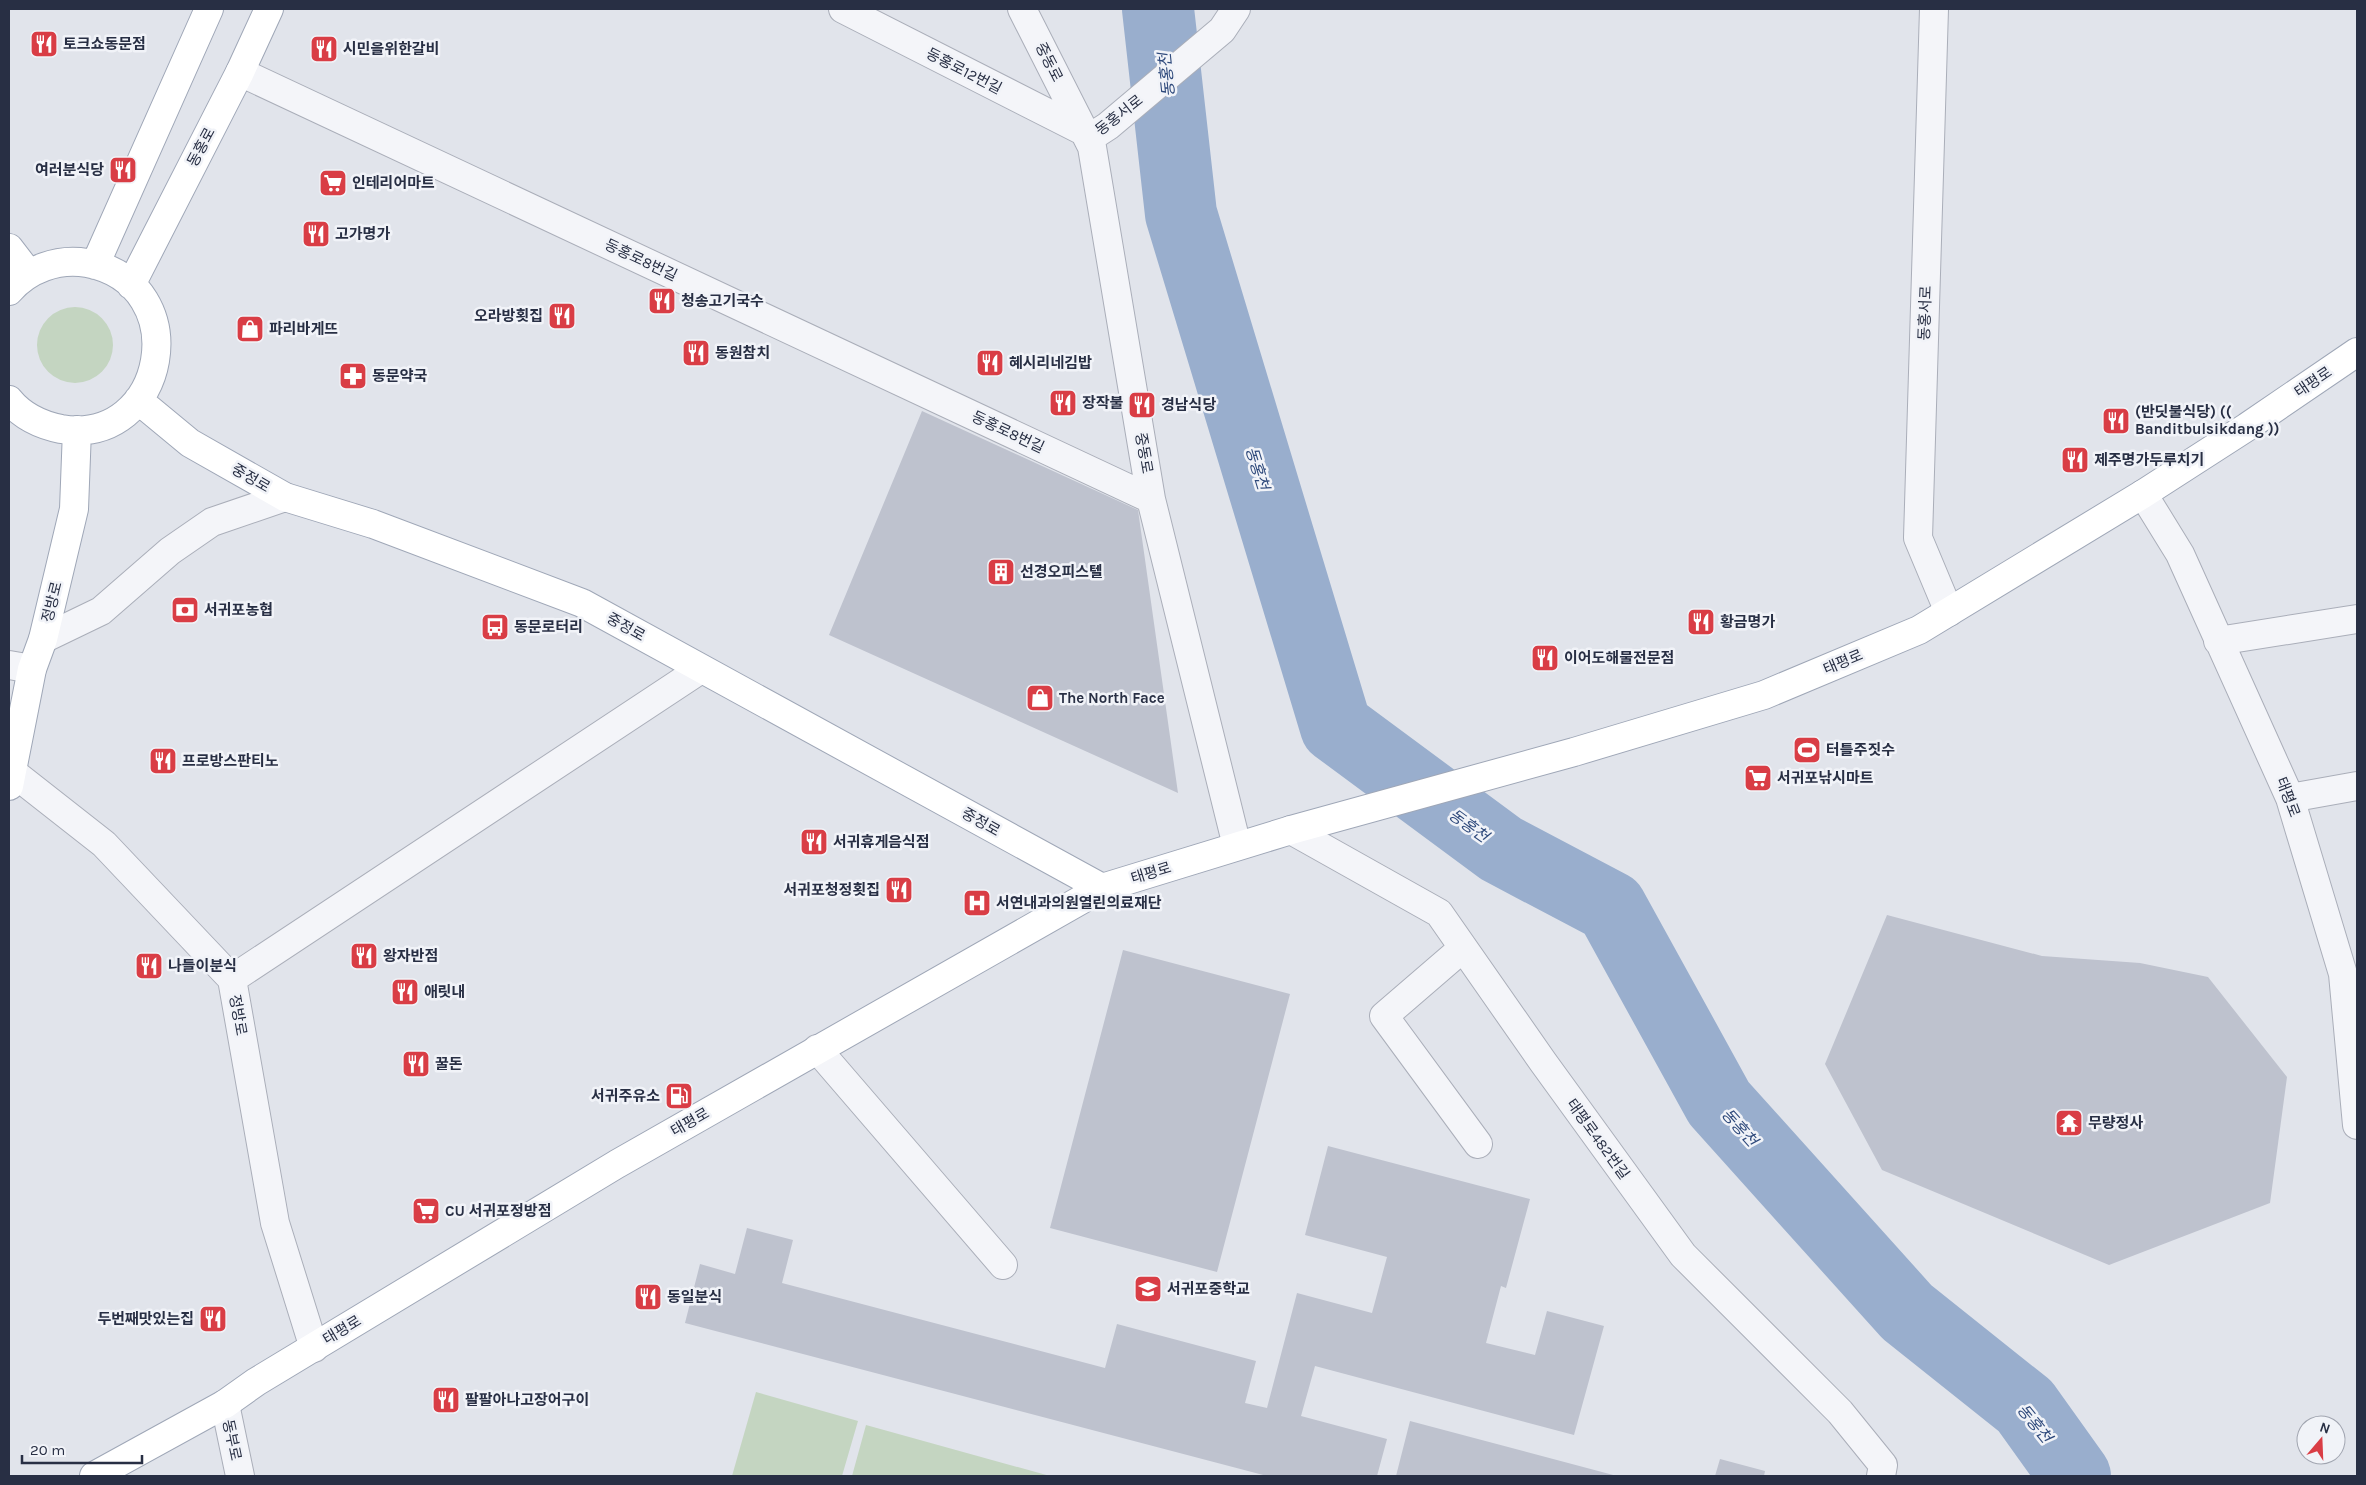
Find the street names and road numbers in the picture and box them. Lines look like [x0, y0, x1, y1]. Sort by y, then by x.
street label: 중동로 [1032, 39, 1066, 85]
street label: 동홍로12번길 [923, 44, 1005, 98]
street label: 동홍서로 [1092, 91, 1146, 139]
street label: 동홍로 [183, 124, 219, 170]
street label: 동홍로8번길 [602, 235, 680, 285]
street label: 동홍서로 [1915, 285, 1935, 341]
street label: 태평로 [2291, 363, 2335, 401]
street label: 동홍로8번길 [969, 407, 1047, 457]
street label: 중동로 [1132, 431, 1156, 475]
street label: 중정로 [229, 460, 273, 496]
street label: 정방로 [38, 580, 66, 624]
street label: 중정로 [604, 609, 648, 645]
street label: 태평로 [1820, 646, 1866, 678]
street label: 태평로 [2272, 774, 2304, 820]
street label: 중정로 [959, 804, 1003, 840]
street label: 태평로 [1129, 858, 1173, 888]
street label: 정방로 [226, 993, 250, 1037]
street label: 태평로482번길 [1563, 1095, 1633, 1183]
street label: 태평로 [668, 1104, 712, 1140]
street label: 태평로 [320, 1312, 364, 1348]
street label: 동부로 [219, 1418, 245, 1462]

